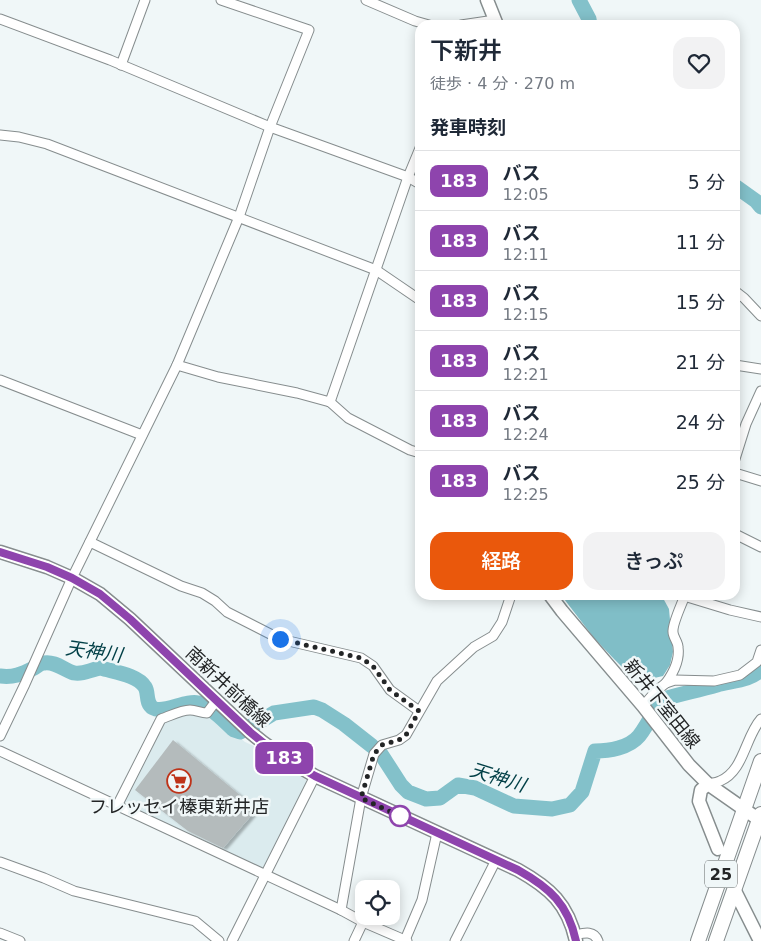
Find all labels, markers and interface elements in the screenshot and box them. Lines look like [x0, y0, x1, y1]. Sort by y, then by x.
text: 下新井 [430, 37, 502, 65]
button: heart [673, 37, 725, 89]
text: 徒歩 · 4 分 · 270 m [430, 74, 575, 93]
text: 発車時刻 [430, 116, 506, 138]
text: バス [503, 162, 541, 184]
text: 183 [440, 170, 478, 191]
text: 5 分 [688, 171, 725, 193]
text: 12:05 [503, 185, 549, 204]
text: バス [503, 222, 541, 244]
text: 183 [440, 230, 478, 251]
text: 11 分 [676, 231, 725, 253]
text: 12:11 [503, 245, 549, 264]
text: バス [503, 282, 541, 304]
text: 183 [440, 290, 478, 311]
text: 15 分 [676, 291, 725, 313]
text: 12:15 [503, 305, 549, 324]
text: バス [503, 342, 541, 364]
text: 183 [440, 350, 478, 371]
text: 21 分 [676, 351, 725, 373]
text: 12:21 [503, 365, 549, 384]
text: バス [503, 402, 541, 424]
text: 183 [440, 410, 478, 431]
text: 24 分 [676, 411, 725, 433]
text: 12:24 [503, 425, 549, 444]
text: バス [503, 462, 541, 484]
text: 183 [440, 470, 478, 491]
text: 25 分 [676, 471, 725, 493]
text: 12:25 [503, 485, 549, 504]
button: 経路 [430, 532, 573, 590]
button: きっぷ [583, 532, 725, 590]
your location [268, 627, 293, 652]
water label: 天神川 [64, 636, 126, 666]
street label: 南新井前橋線 [182, 642, 275, 731]
street label: 新井下室田線 [620, 655, 705, 752]
line badge: 183 [255, 742, 313, 774]
text: 183 [265, 747, 303, 768]
water label: 天神川 [468, 758, 530, 796]
supermarket icon: フレッセイ榛東新井店 [166, 768, 192, 794]
place label: フレッセイ榛東新井店 [89, 796, 269, 817]
unlabelled marker [389, 805, 411, 827]
road number: 25 [705, 861, 737, 888]
map controls [355, 880, 400, 925]
button: locate [355, 880, 400, 925]

